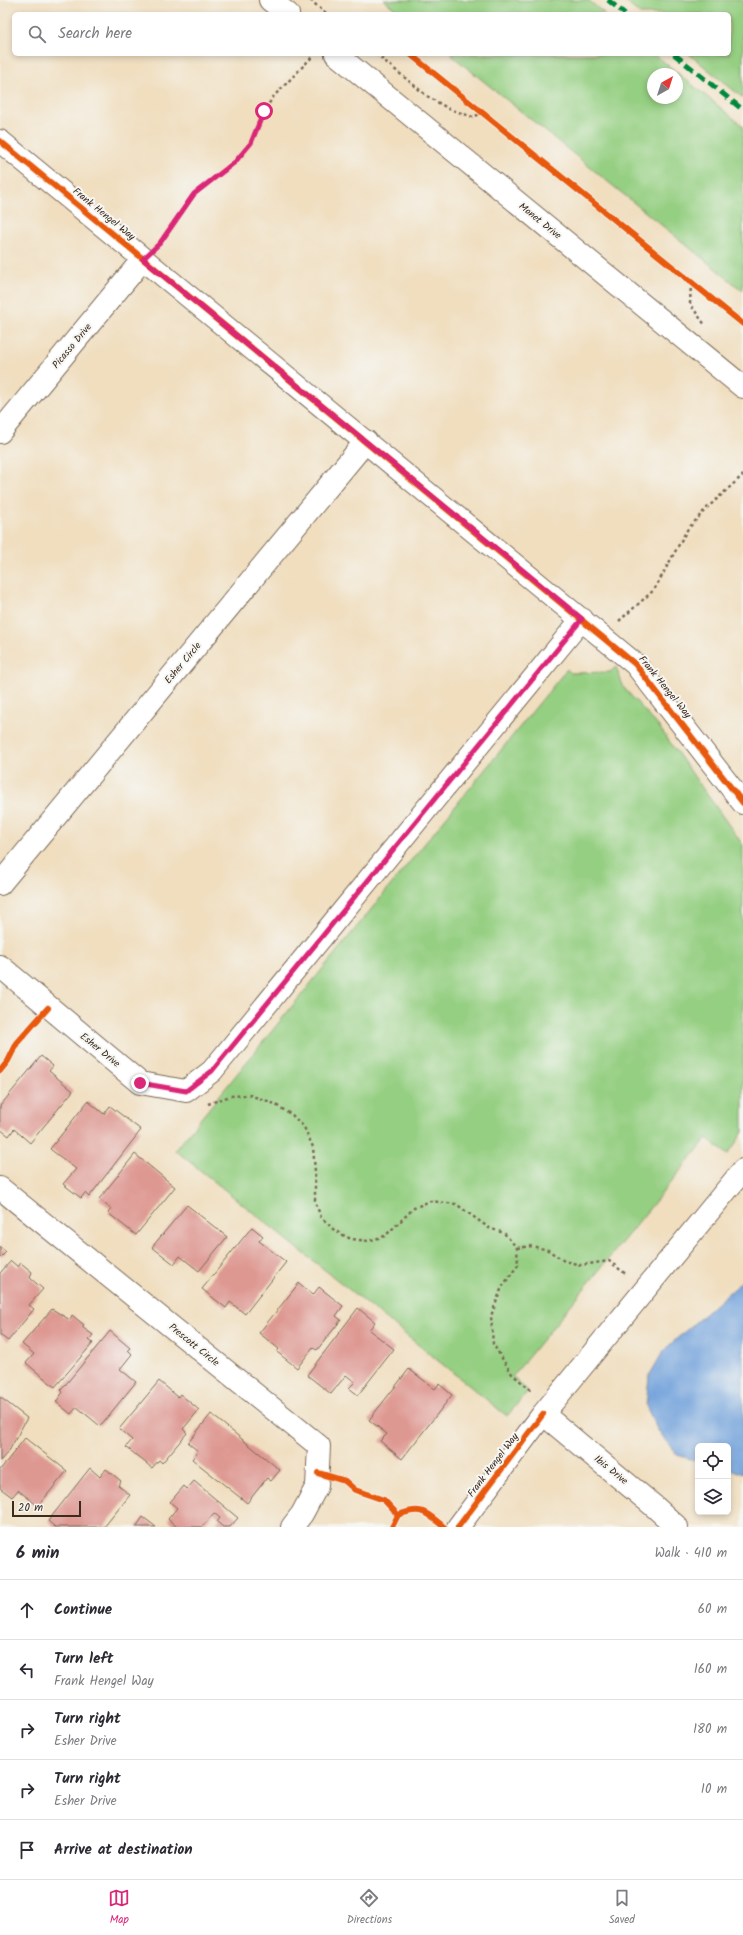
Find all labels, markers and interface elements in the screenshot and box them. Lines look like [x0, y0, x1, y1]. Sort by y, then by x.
search box [12, 12, 731, 56]
text: Search here [58, 22, 132, 46]
icon: search [26, 23, 48, 45]
north arrow [647, 68, 683, 104]
route start [255, 102, 273, 120]
street label: Frank Hengel Way [69, 184, 139, 245]
street label: Monet Drive [515, 199, 565, 244]
street label: Picasso Drive [48, 319, 96, 372]
street label: Esher Circle [161, 638, 206, 687]
street label: Frank Hengel Way [635, 652, 696, 722]
street label: Esher Drive [76, 1029, 124, 1072]
route end [131, 1074, 149, 1092]
street label: Prescott Circle [165, 1319, 223, 1371]
street label: Frank Hengel Way [464, 1429, 523, 1500]
map controls [695, 1443, 731, 1515]
button: locate [695, 1443, 731, 1479]
street label: Ibis Drive [590, 1451, 632, 1489]
button: layers [695, 1479, 731, 1515]
scale bar [12, 1499, 81, 1518]
text: 20 m [18, 1499, 43, 1517]
text: 6 min [16, 1540, 60, 1567]
text: Walk · 410 m [655, 1543, 727, 1564]
text: Continue [54, 1598, 112, 1622]
icon: ahead [16, 1599, 38, 1621]
text: 60 m [698, 1599, 727, 1620]
text: Turn left [54, 1647, 114, 1671]
icon: left [16, 1659, 38, 1681]
text: 160 m [694, 1659, 727, 1680]
text: Frank Hengel Way [54, 1671, 154, 1692]
text: Turn right [54, 1707, 121, 1731]
icon: right [16, 1719, 38, 1741]
text: 180 m [693, 1719, 727, 1740]
text: Esher Drive [54, 1731, 117, 1752]
text: Turn right [54, 1767, 121, 1791]
icon: right [16, 1779, 38, 1801]
text: 10 m [701, 1779, 727, 1800]
text: Esher Drive [54, 1791, 117, 1812]
text: Arrive at destination [54, 1838, 193, 1862]
icon: arrive [16, 1839, 38, 1861]
tab: Map [108, 1887, 130, 1929]
tab: Directions [347, 1887, 392, 1929]
tab: Saved [609, 1887, 635, 1929]

